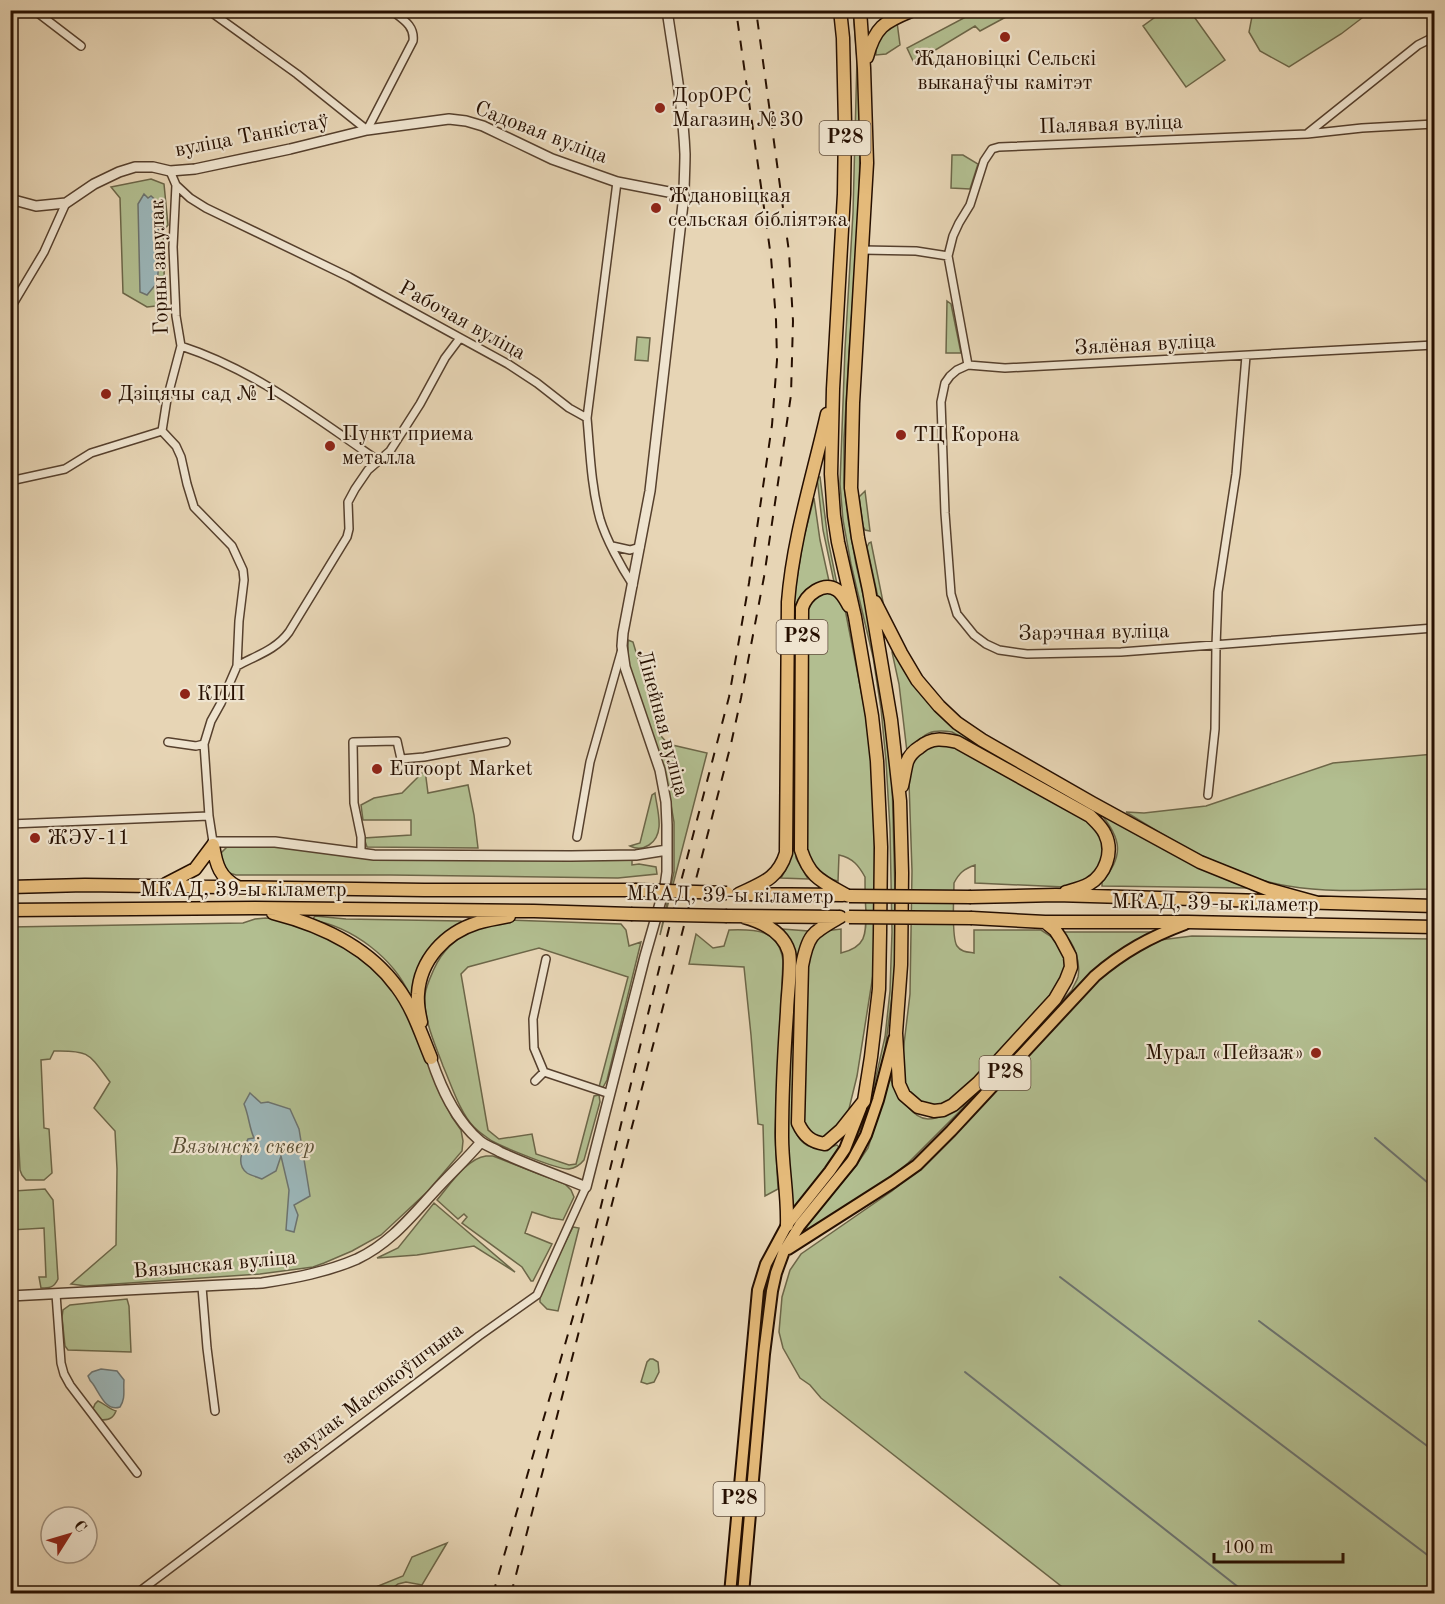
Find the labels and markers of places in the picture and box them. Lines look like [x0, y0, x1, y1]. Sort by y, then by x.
marker: Ждановіцкі Сельскі выканаўчы камітэт [998, 30, 1012, 44]
place label: Ждановіцкі Сельскі выканаўчы камітэт [914, 49, 1096, 94]
place label: ДорОРС Магазин №30 [672, 86, 803, 131]
marker: ДорОРС Магазин №30 [653, 101, 667, 115]
place label: Ждановіцкая сельская бібліятэка [668, 186, 848, 231]
marker: Ждановіцкая сельская бібліятэка [649, 201, 663, 215]
place label: Дзіцячы сад № 1 [118, 384, 277, 405]
marker: Дзіцячы сад № 1 [99, 387, 113, 401]
place label: Пункт приема металла [342, 424, 473, 469]
place label: ТЦ Корона [913, 425, 1020, 446]
marker: ТЦ Корона [894, 428, 908, 442]
marker: Пункт приема металла [323, 439, 337, 453]
place label: КПП [197, 684, 245, 705]
marker: КПП [178, 687, 192, 701]
place label: Euroopt Market [389, 759, 533, 780]
marker: Euroopt Market [370, 762, 384, 776]
place label: ЖЭУ-11 [47, 828, 130, 849]
marker: ЖЭУ-11 [28, 831, 42, 845]
place label: Мурал «Пейзаж» [1145, 1043, 1304, 1064]
marker: Мурал «Пейзаж» [1309, 1046, 1323, 1060]

